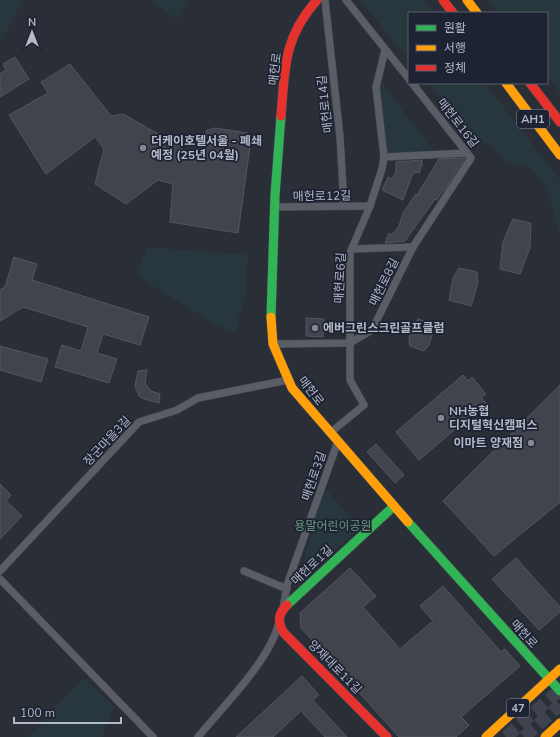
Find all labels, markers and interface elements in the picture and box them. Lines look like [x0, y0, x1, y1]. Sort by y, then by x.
north arrow [12, 12, 52, 52]
legend [408, 12, 548, 84]
text: N [28, 15, 36, 30]
text: 원활 [444, 20, 466, 36]
text: 서행 [444, 40, 466, 56]
street label: 매헌로 [265, 52, 285, 86]
text: 정체 [444, 60, 466, 76]
street label: 매헌로14길 [313, 74, 337, 134]
street label: 매헌로16길 [434, 95, 482, 151]
road number: AH1 [517, 110, 549, 128]
place label: 더케이호텔서울 - 폐쇄 예정 (25년 04월) [151, 133, 262, 163]
marker: 더케이호텔서울 - 폐쇄 예정 (25년 04월) [138, 143, 148, 153]
street label: 매헌로12길 [293, 187, 351, 205]
street label: 매헌로6길 [331, 252, 349, 304]
street label: 매헌로8길 [366, 255, 402, 309]
place label: 에버그린스크린골프클럼 [323, 320, 444, 336]
marker: 에버그린스크린골프클럼 [310, 323, 320, 333]
street label: 매헌로 [294, 373, 328, 409]
place label: NH농협 디지털혁신캠퍼스 [449, 403, 537, 433]
street label: 장군마을3길 [80, 413, 134, 469]
marker: NH농협 디지털혁신캠퍼스 [436, 413, 446, 423]
place label: 이마트 양재점 [454, 435, 523, 451]
marker: 이마트 양재점 [526, 438, 536, 448]
street label: 매헌로3길 [298, 449, 330, 503]
park label: 용말어린이공원 [294, 518, 372, 534]
street label: 매헌로1길 [288, 542, 336, 588]
street label: 매헌로 [507, 616, 541, 652]
street label: 양재대로11길 [305, 637, 365, 697]
scale bar [14, 699, 121, 725]
road number: 47 [507, 699, 529, 717]
text: 100 m [20, 705, 55, 721]

